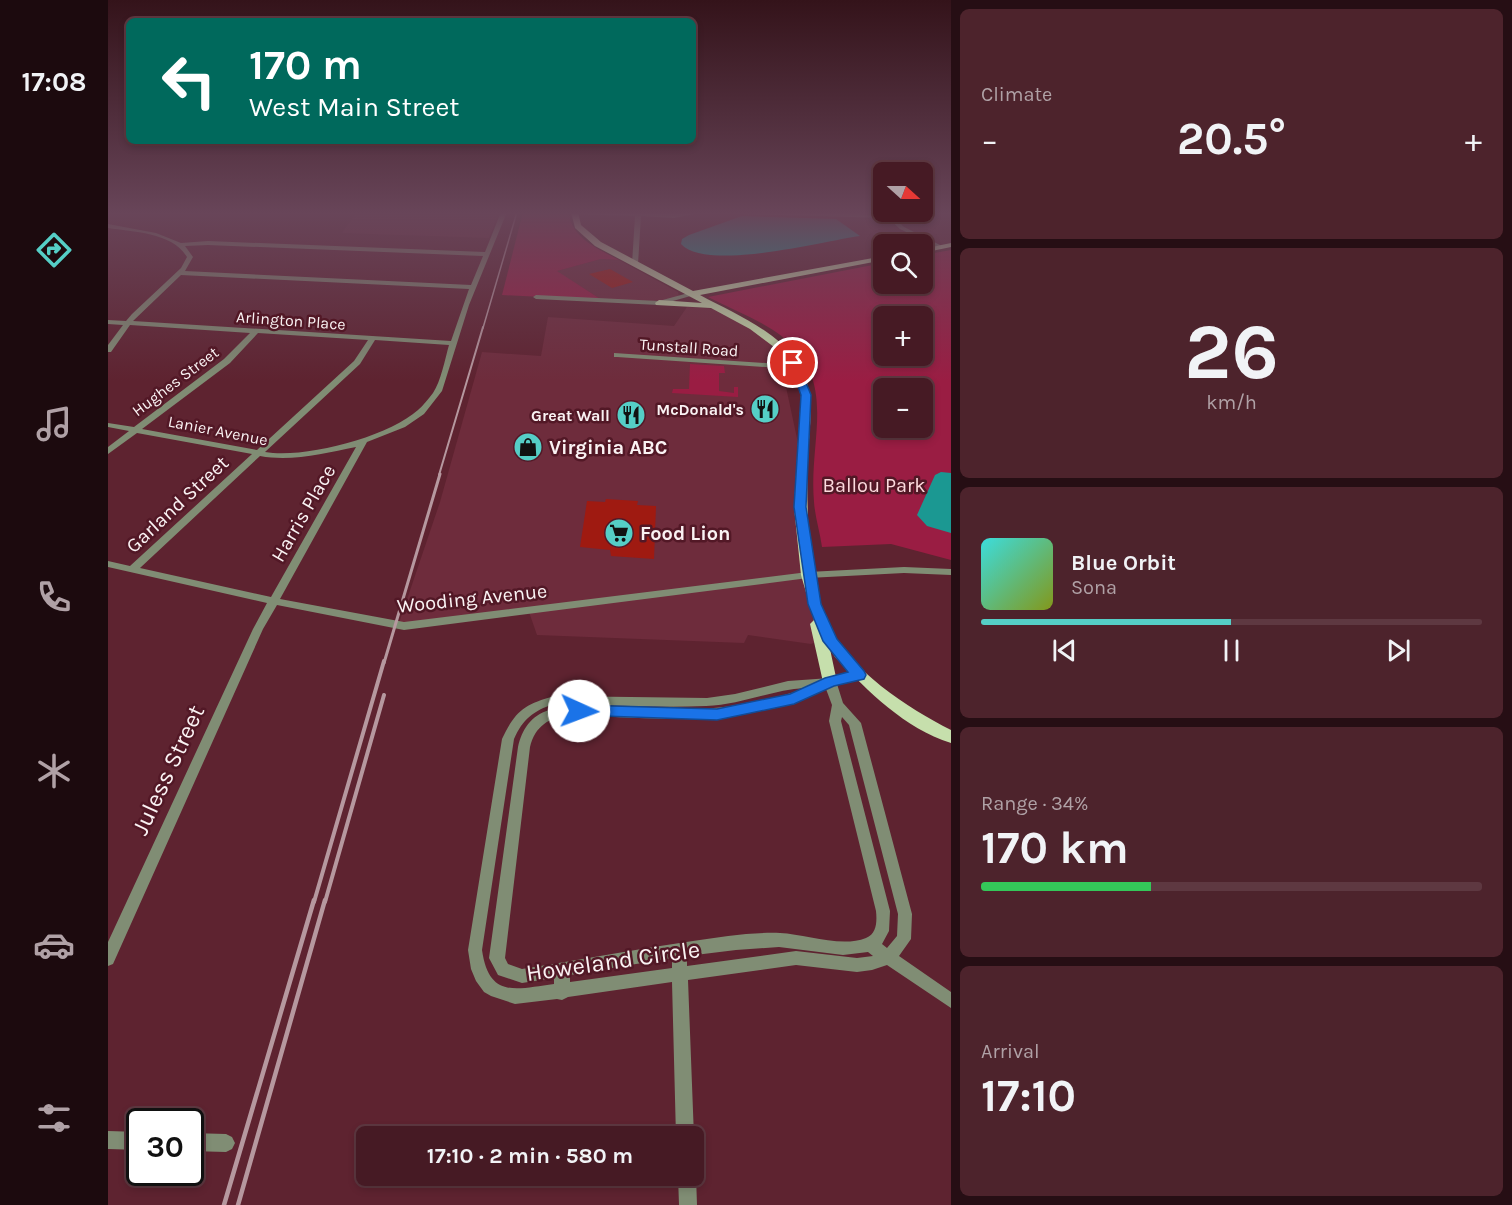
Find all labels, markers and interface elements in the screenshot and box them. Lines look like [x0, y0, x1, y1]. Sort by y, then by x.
text: 170 m [249, 40, 362, 90]
icon: left [150, 42, 228, 120]
text: 17:08 [22, 66, 86, 98]
text: Climate [981, 83, 1052, 106]
text: West Main Street [249, 91, 460, 123]
text: 20.5° [1177, 113, 1286, 165]
text: − [981, 121, 998, 159]
text: + [1465, 121, 1482, 159]
north arrow [873, 162, 933, 222]
map controls [873, 162, 933, 438]
icon: directions [33, 229, 75, 271]
button: search [873, 234, 933, 294]
button: + [873, 306, 933, 366]
text: 26 [1184, 306, 1279, 398]
street label: Arlington Place [236, 307, 346, 334]
street label: Tunstall Road [639, 335, 739, 360]
pin [767, 337, 818, 388]
street label: Hughes Street [128, 343, 222, 420]
icon: arrive [776, 346, 809, 379]
button: − [873, 378, 933, 438]
text: km/h [1206, 391, 1257, 414]
restaurant icon: McDonald's [749, 393, 781, 425]
restaurant icon: Great Wall [615, 399, 647, 431]
place label: McDonald's [656, 400, 744, 419]
icon: music [33, 403, 75, 445]
place label: Great Wall [531, 406, 610, 425]
street label: Lanier Avenue [166, 412, 269, 449]
shop icon: Virginia ABC [512, 431, 544, 463]
place label: Virginia ABC [549, 436, 667, 459]
street label: Garland Street [121, 451, 234, 558]
street label: Harris Place [266, 461, 340, 566]
park label: Ballou Park [822, 474, 926, 497]
supermarket icon: Food Lion [603, 517, 635, 549]
place label: Food Lion [640, 522, 731, 545]
text: Blue Orbit [1071, 550, 1176, 576]
icon: phone [33, 576, 75, 618]
text: Sona [1071, 576, 1117, 599]
street label: Wooding Avenue [396, 579, 548, 618]
icon: previous [1048, 634, 1081, 667]
icon: pause [1215, 634, 1248, 667]
icon: next [1382, 634, 1415, 667]
position arrow [547, 679, 611, 743]
street label: Juless Street [126, 701, 210, 839]
icon: climate [33, 750, 75, 792]
text: Range · 34% [981, 792, 1088, 815]
text: 170 km [981, 822, 1129, 874]
icon: car [33, 924, 75, 966]
street label: Howeland Circle [524, 935, 702, 987]
text: Arrival [981, 1040, 1040, 1063]
text: 17:10 [981, 1070, 1076, 1122]
icon: filters [33, 1097, 75, 1139]
speed limit sign: 30 [126, 1108, 204, 1186]
text: 17:10 · 2 min · 580 m [427, 1143, 633, 1169]

